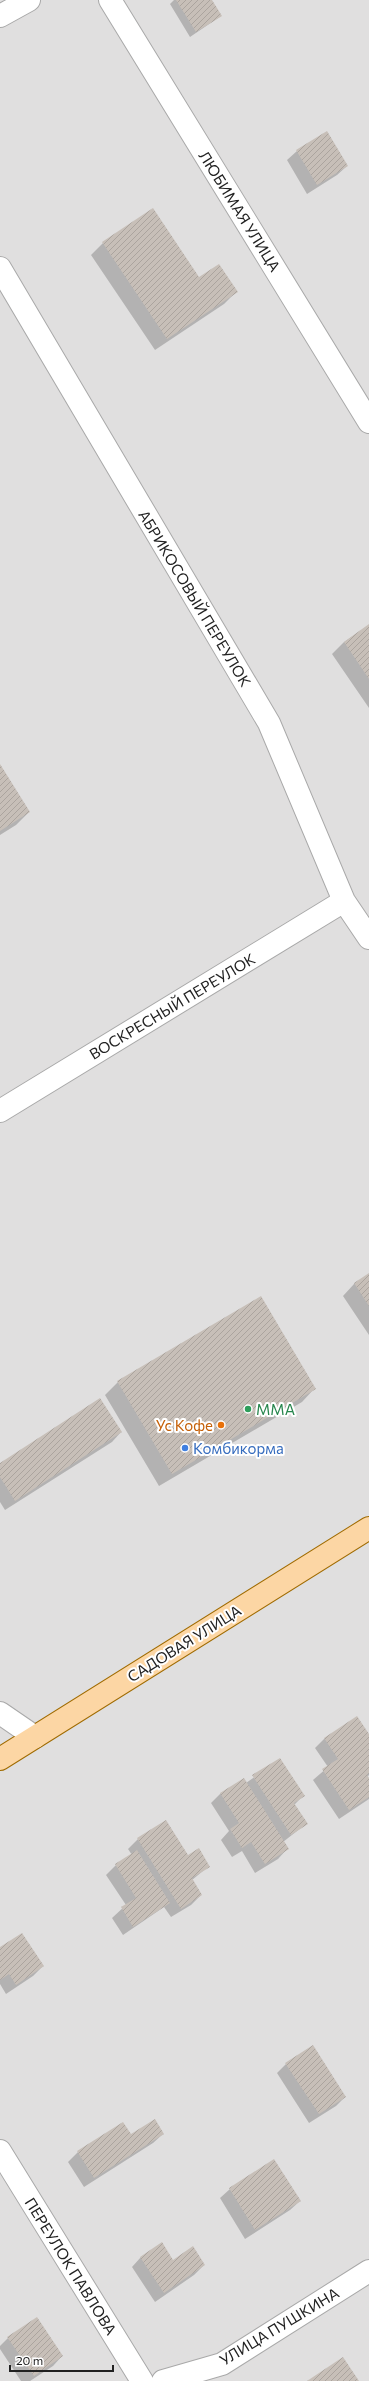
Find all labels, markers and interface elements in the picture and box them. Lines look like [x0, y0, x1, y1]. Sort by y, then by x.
street label: ЛЮБИМАЯ УЛИЦА [196, 147, 284, 275]
street label: АБРИКОСОВЫЙ ПЕРЕУЛОК [135, 506, 255, 690]
street label: ВОСКРЕСНЫЙ ПЕРЕУЛОК [86, 949, 258, 1063]
place label: ММА [256, 1400, 295, 1418]
marker: ММА [243, 1404, 253, 1414]
place label: Ус Кофе [156, 1416, 213, 1434]
marker: Ус Кофе [216, 1420, 226, 1430]
place label: Комбикорма [193, 1439, 284, 1457]
marker: Комбикорма [180, 1443, 190, 1453]
street label: САДОВАЯ УЛИЦА [124, 1601, 244, 1685]
street label: ПЕРЕУЛОК ПАВЛОВА [21, 2194, 121, 2338]
street label: УЛИЦА ПУШКИНА [216, 2283, 342, 2369]
scale bar [10, 2347, 113, 2373]
text: 20 m [16, 2353, 43, 2367]

